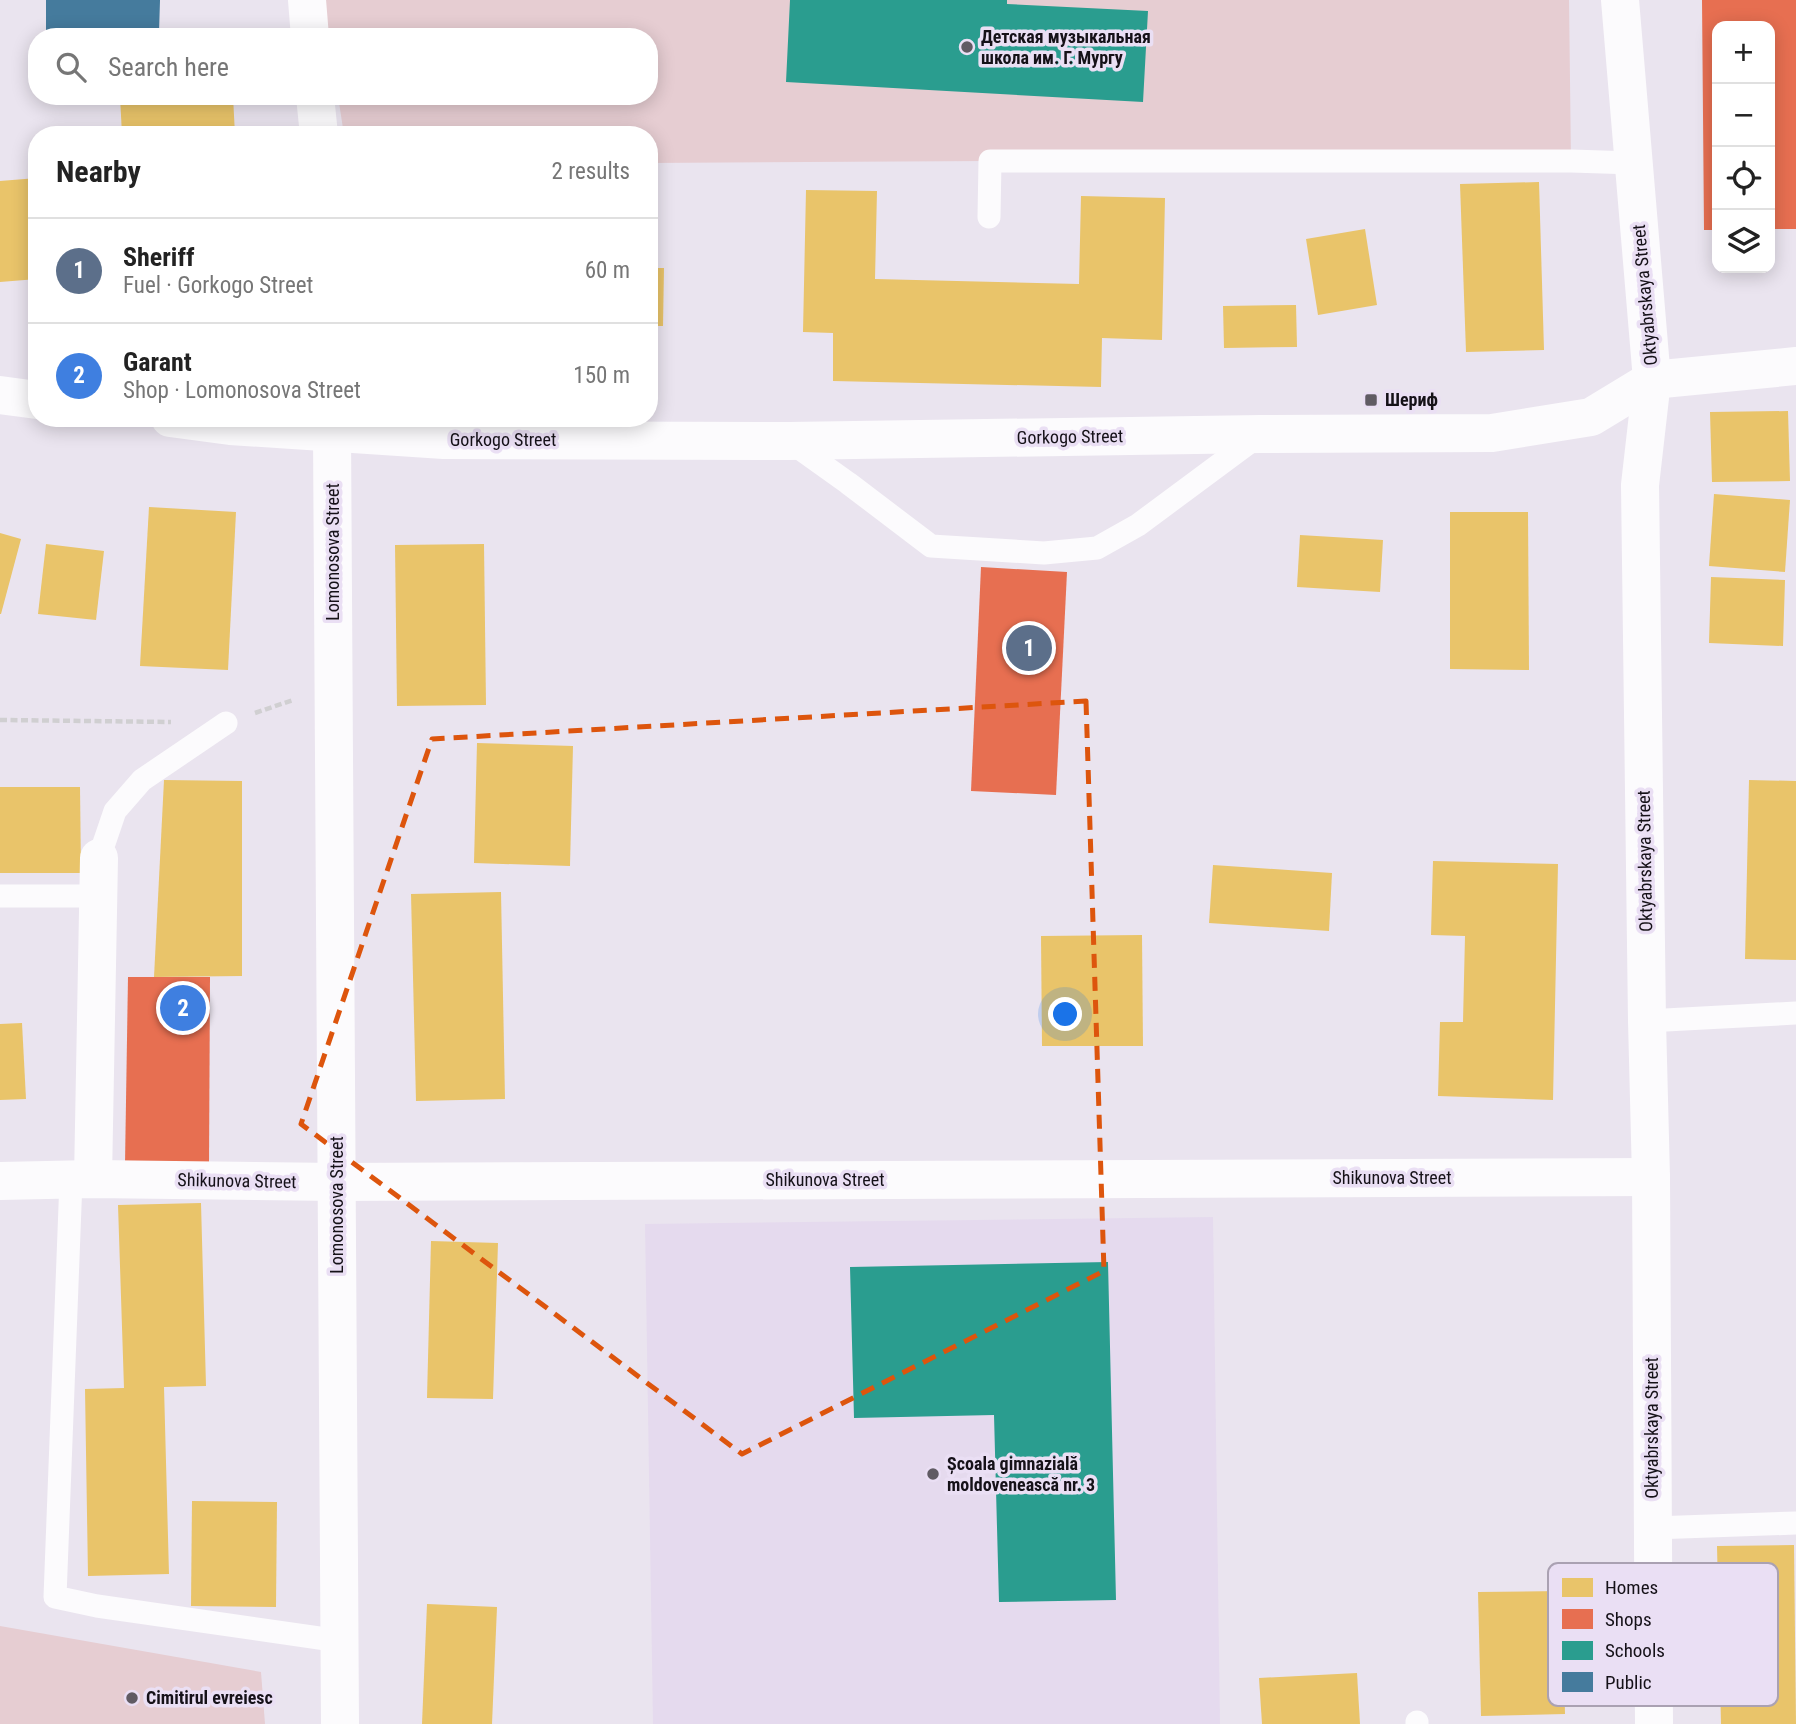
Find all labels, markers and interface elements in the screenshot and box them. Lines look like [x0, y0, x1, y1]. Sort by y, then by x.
map controls [1712, 21, 1775, 273]
button: + [1712, 21, 1775, 84]
place label: Детская музыкальная школа им. Г. Мургу [981, 26, 1151, 68]
search box [28, 28, 658, 105]
marker: Детская музыкальная школа им. Г. Мургу [959, 39, 975, 55]
icon: search [52, 48, 90, 86]
text: Search here [108, 52, 229, 82]
button: − [1712, 84, 1775, 147]
button: locate [1712, 147, 1775, 210]
text: Nearby [56, 154, 141, 189]
text: 2 results [552, 158, 630, 185]
button: layers [1712, 210, 1775, 273]
street label: Oktyabrskaya Street [1628, 224, 1661, 367]
text: Sheriff [123, 242, 194, 272]
text: 1 [73, 257, 85, 284]
text: 60 m [585, 257, 630, 284]
text: Fuel · Gorkogo Street [123, 272, 313, 299]
text: Garant [123, 347, 192, 377]
text: 2 [73, 362, 85, 389]
text: 150 m [573, 362, 630, 389]
text: Shop · Lomonosova Street [123, 377, 361, 404]
place label: Шериф [1385, 389, 1438, 410]
marker: Шериф [1363, 392, 1379, 408]
street label: Gorkogo Street [1017, 425, 1123, 448]
street label: Gorkogo Street [450, 429, 556, 450]
street label: Lomonosova Street [322, 483, 343, 621]
pin: 1 [1006, 622, 1052, 674]
street label: Oktyabrskaya Street [1633, 790, 1656, 932]
pin: 2 [160, 982, 206, 1034]
your location [1048, 997, 1082, 1031]
street label: Lomonosova Street [326, 1136, 347, 1274]
street label: Shikunova Street [1332, 1167, 1452, 1188]
street label: Shikunova Street [177, 1169, 297, 1192]
street label: Shikunova Street [765, 1169, 885, 1190]
street label: Oktyabrskaya Street [1641, 1357, 1662, 1499]
place label: Școala gimnazială moldovenească nr. 3 [947, 1453, 1095, 1495]
marker: Școala gimnazială moldovenească nr. 3 [925, 1466, 941, 1482]
legend [1548, 1563, 1778, 1706]
text: Homes [1605, 1576, 1658, 1599]
text: Shops [1605, 1608, 1652, 1631]
text: Schools [1605, 1639, 1665, 1662]
text: Public [1605, 1671, 1652, 1694]
place label: Cimitirul evreiesc [146, 1687, 273, 1708]
marker: Cimitirul evreiesc [124, 1690, 140, 1706]

